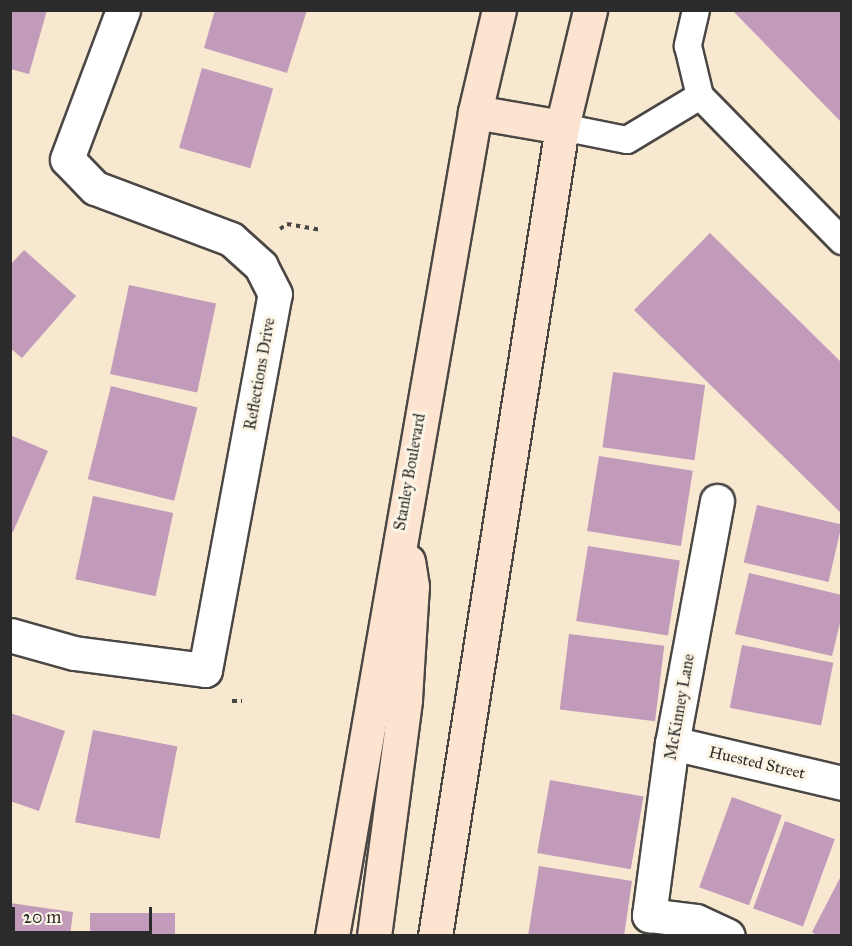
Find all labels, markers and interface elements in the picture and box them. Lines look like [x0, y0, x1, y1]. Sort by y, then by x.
street label: Reflections Drive [241, 316, 279, 432]
street label: Stanley Boulevard [390, 412, 430, 532]
street label: McKinney Lane [661, 652, 699, 762]
street label: Huested Street [707, 743, 807, 783]
scale bar [15, 895, 154, 933]
text: 20 m [23, 906, 61, 928]

